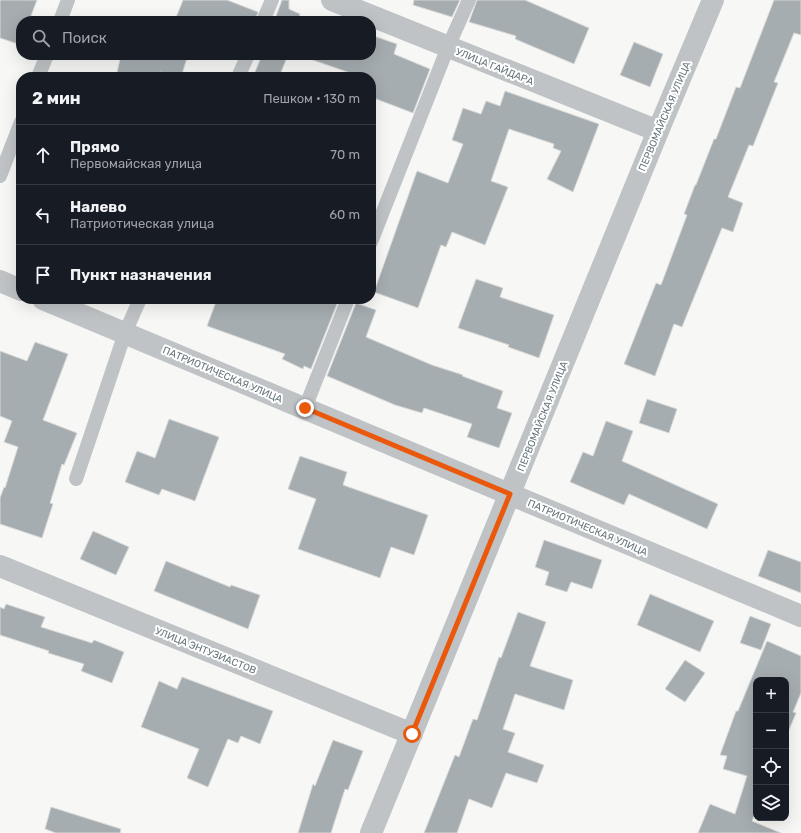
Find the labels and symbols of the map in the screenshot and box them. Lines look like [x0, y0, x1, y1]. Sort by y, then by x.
street label: УЛИЦА ГАЙДАРА [454, 46, 536, 88]
street label: ПЕРВОМАЙСКАЯ УЛИЦА [636, 59, 694, 173]
street label: ПАТРИОТИЧЕСКАЯ УЛИЦА [161, 344, 285, 406]
street label: ПЕРВОМАЙСКАЯ УЛИЦА [515, 359, 571, 473]
route end [296, 399, 314, 417]
street label: ПАТРИОТИЧЕСКАЯ УЛИЦА [526, 497, 650, 559]
street label: УЛИЦА ЭНТУЗИАСТОВ [153, 625, 258, 677]
route start [403, 725, 421, 743]

